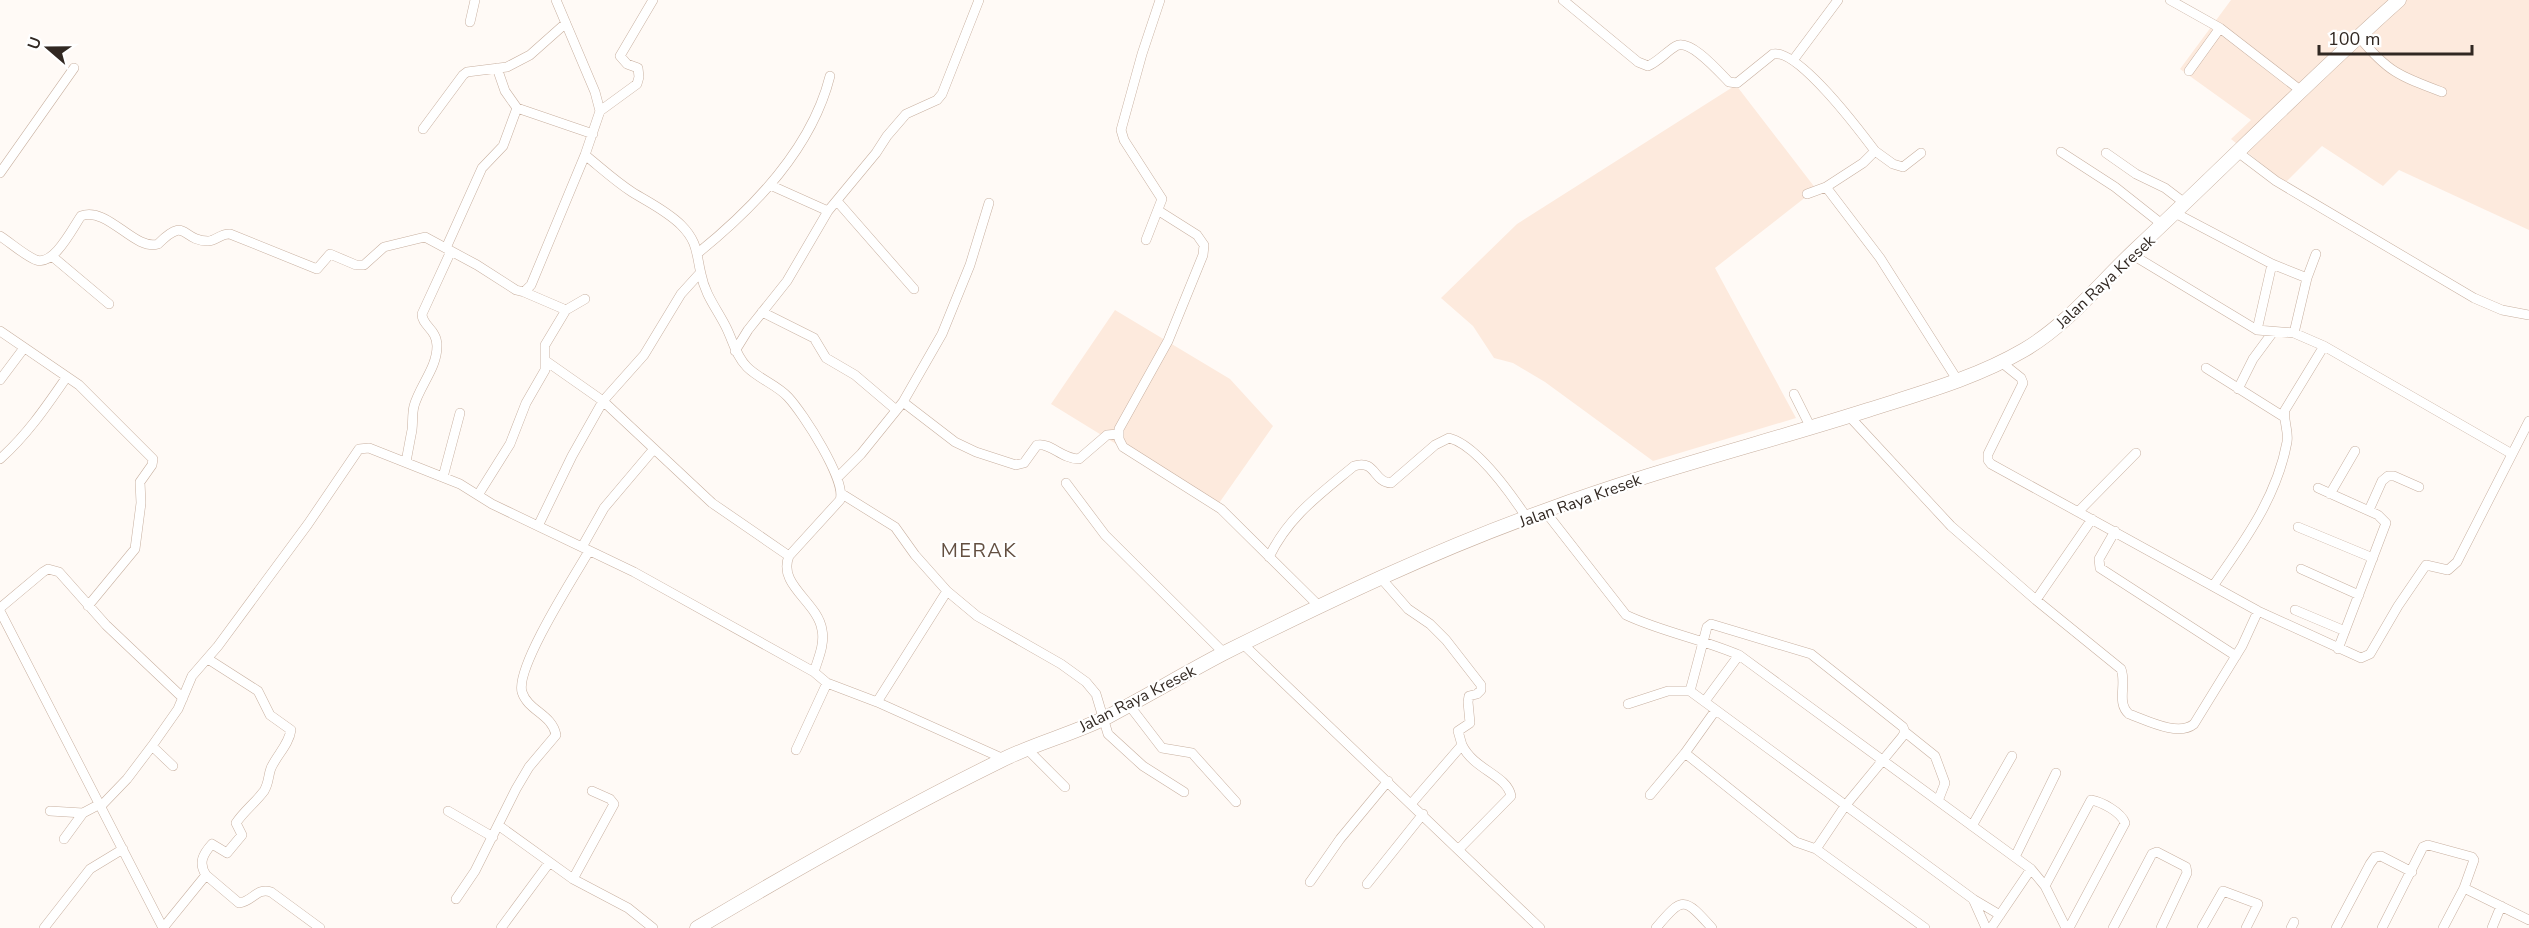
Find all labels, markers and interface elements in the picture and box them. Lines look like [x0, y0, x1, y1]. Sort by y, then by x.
north arrow [18, 18, 78, 78]
scale bar [2319, 18, 2472, 56]
text: 100 m [2328, 27, 2380, 51]
text: U [22, 34, 47, 53]
street label: Jalan Raya Kresek [2051, 229, 2161, 334]
street label: Jalan Raya Kresek [1515, 468, 1645, 534]
district label: MERAK [941, 537, 1017, 564]
street label: Jalan Raya Kresek [1074, 660, 1200, 738]

